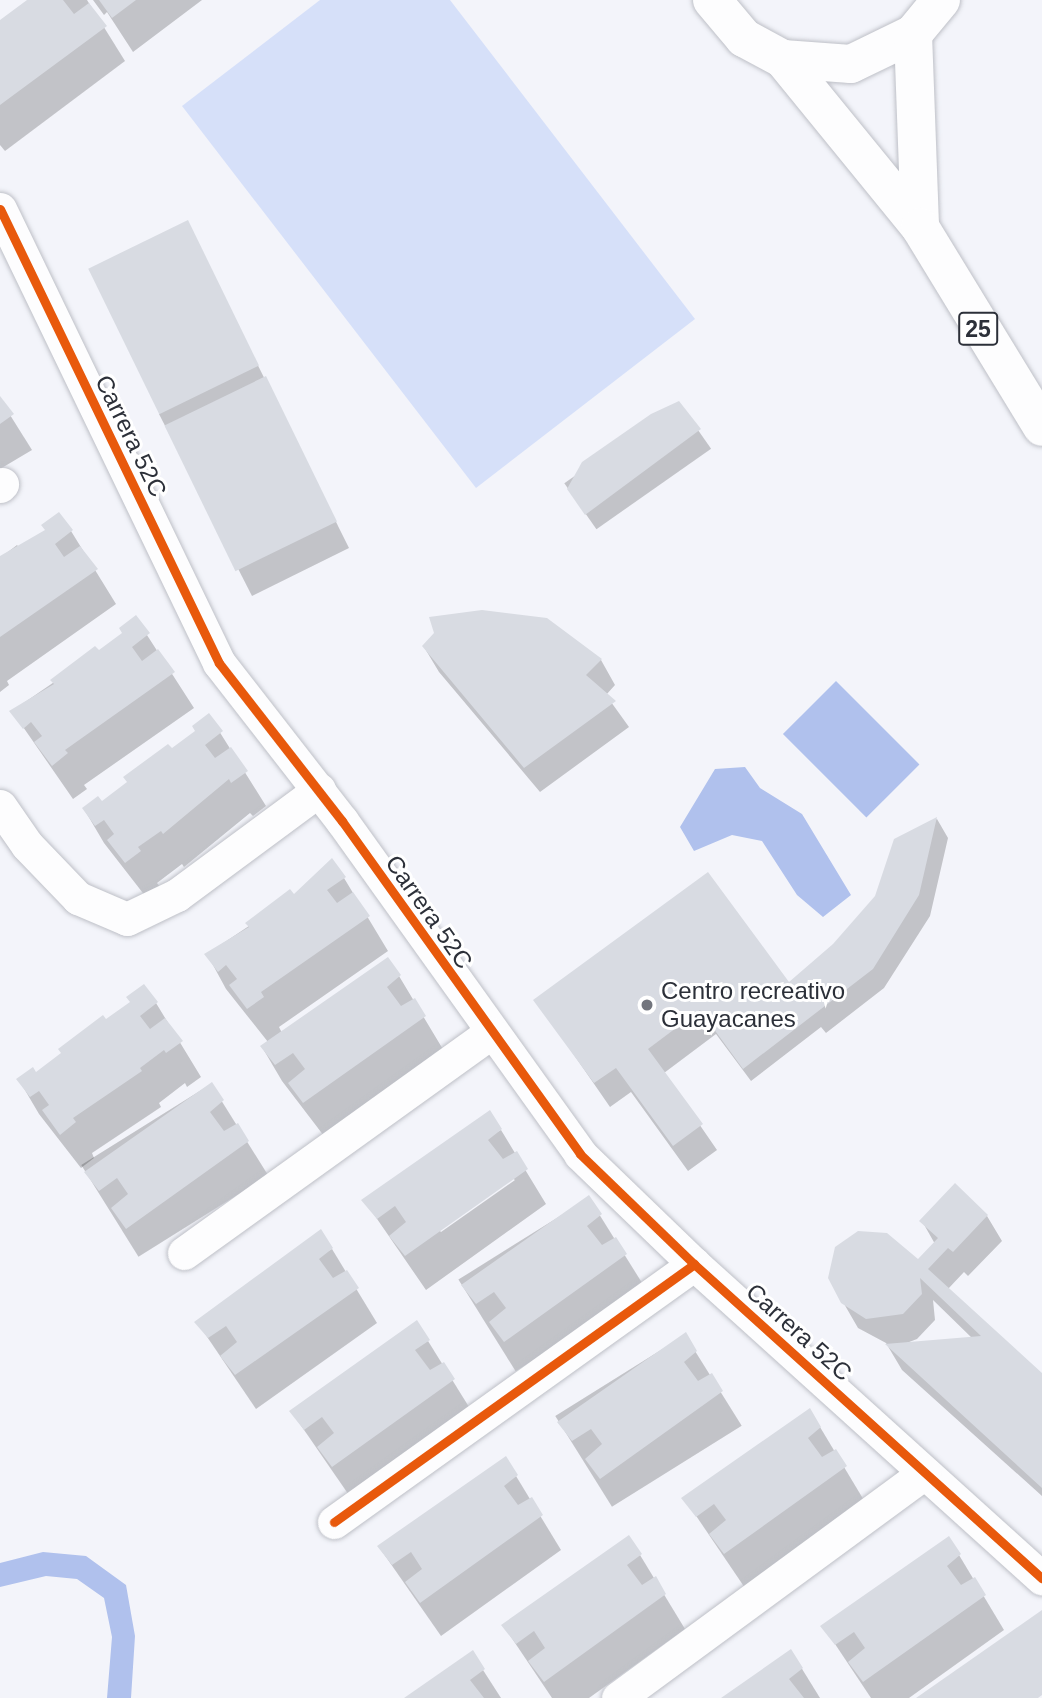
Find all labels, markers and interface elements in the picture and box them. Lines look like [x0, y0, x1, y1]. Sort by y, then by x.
road number: 25 [957, 310, 999, 348]
street label: Carrera 52C [89, 370, 173, 502]
street label: Carrera 52C [379, 850, 479, 974]
place label: Centro recreativo Guayacanes [661, 977, 845, 1033]
marker: Centro recreativo Guayacanes [639, 997, 655, 1013]
street label: Carrera 52C [740, 1277, 858, 1387]

